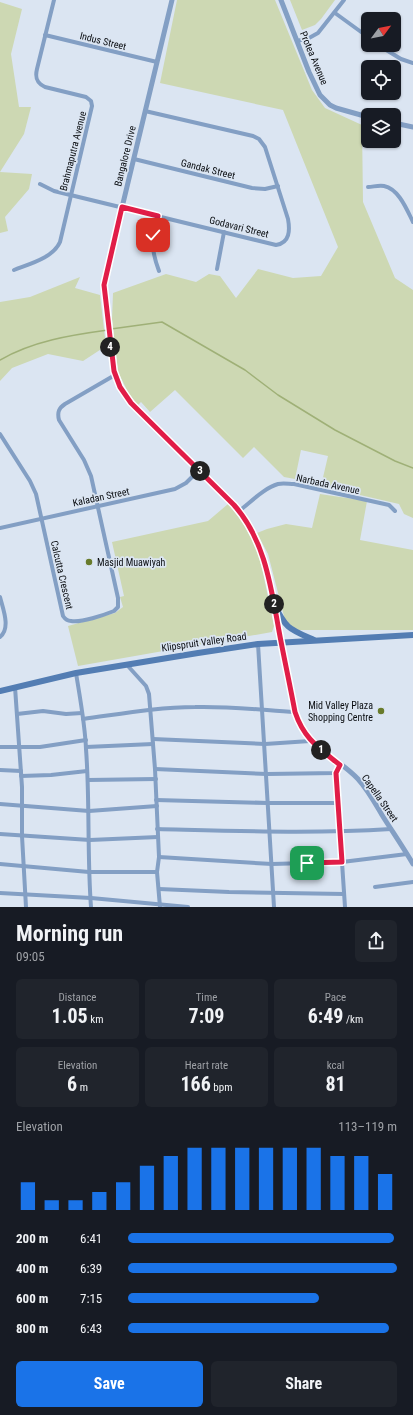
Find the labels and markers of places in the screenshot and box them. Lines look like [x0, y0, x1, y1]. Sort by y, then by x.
pin [136, 218, 170, 252]
pin: 4 [100, 337, 120, 357]
pin: 3 [190, 461, 210, 481]
marker: Masjid Muawiyah [84, 557, 94, 567]
place label: Masjid Muawiyah [97, 557, 166, 568]
pin: 2 [264, 594, 284, 614]
place label: Mid Valley Plaza Shopping Centre [308, 700, 373, 723]
marker: Mid Valley Plaza Shopping Centre [376, 706, 386, 716]
pin: 1 [311, 740, 331, 760]
pin [290, 846, 324, 880]

